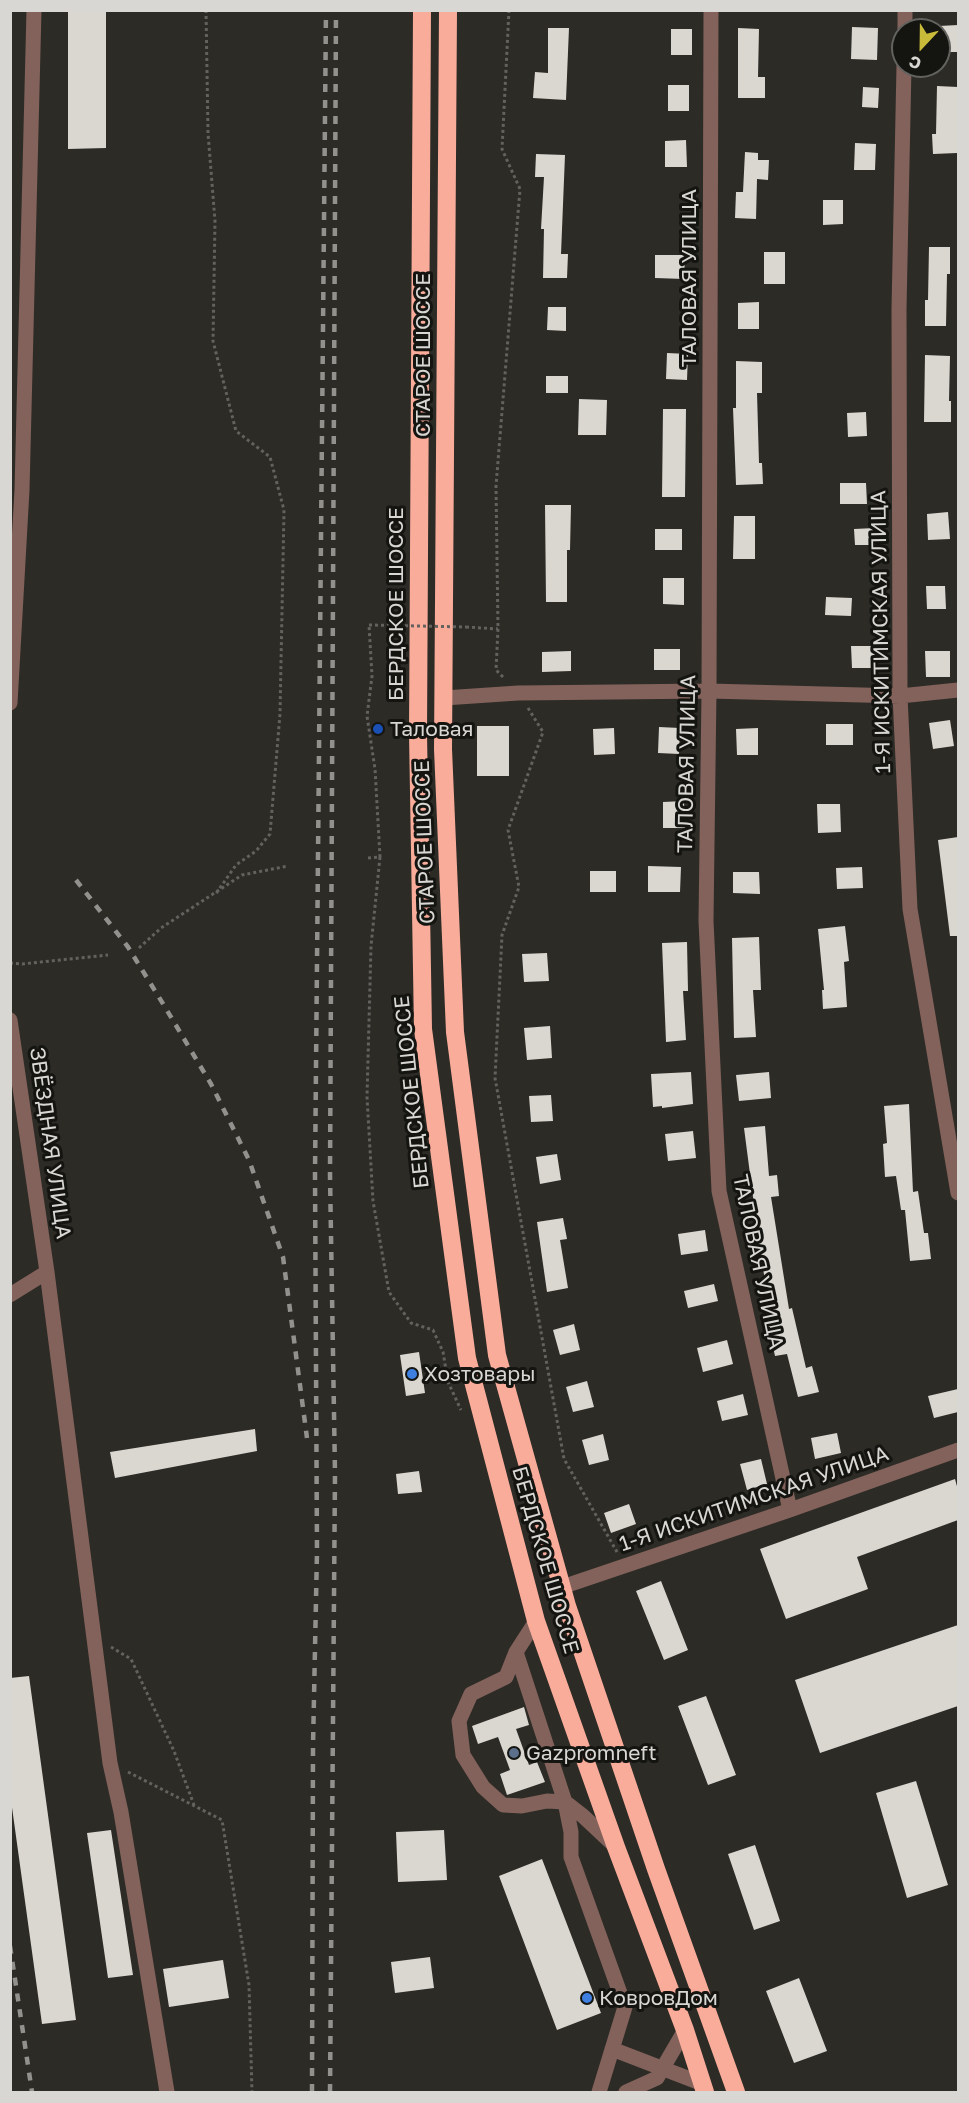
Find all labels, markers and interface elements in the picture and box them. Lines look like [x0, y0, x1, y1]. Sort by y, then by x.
north arrow [891, 18, 951, 78]
text: С [906, 51, 924, 74]
street label: ТАЛОВАЯ УЛИЦА [676, 189, 702, 367]
street label: СТАРОЕ ШОССЕ [410, 273, 436, 437]
street label: 1-Я ИСКИТИМСКАЯ УЛИЦА [866, 490, 896, 774]
street label: БЕРДСКОЕ ШОССЕ [383, 507, 409, 701]
street label: ТАЛОВАЯ УЛИЦА [673, 675, 701, 853]
place label: Таловая [390, 716, 474, 742]
marker: Таловая [371, 722, 385, 736]
street label: СТАРОЕ ШОССЕ [410, 760, 440, 924]
street label: БЕРДСКОЕ ШОССЕ [389, 994, 435, 1190]
street label: ЗВЁЗДНАЯ УЛИЦА [24, 1046, 76, 1240]
street label: ТАЛОВАЯ УЛИЦА [727, 1172, 789, 1352]
place label: Хозтовары [424, 1361, 536, 1387]
marker: Хозтовары [405, 1367, 419, 1381]
street label: 1-Я ИСКИТИМСКАЯ УЛИЦА [616, 1441, 892, 1557]
street label: БЕРДСКОЕ ШОССЕ [506, 1463, 584, 1657]
place label: Gazpromneft [526, 1740, 657, 1766]
marker: Gazpromneft [507, 1746, 521, 1760]
place label: КовровДом [599, 1985, 718, 2011]
marker: КовровДом [580, 1991, 594, 2005]

